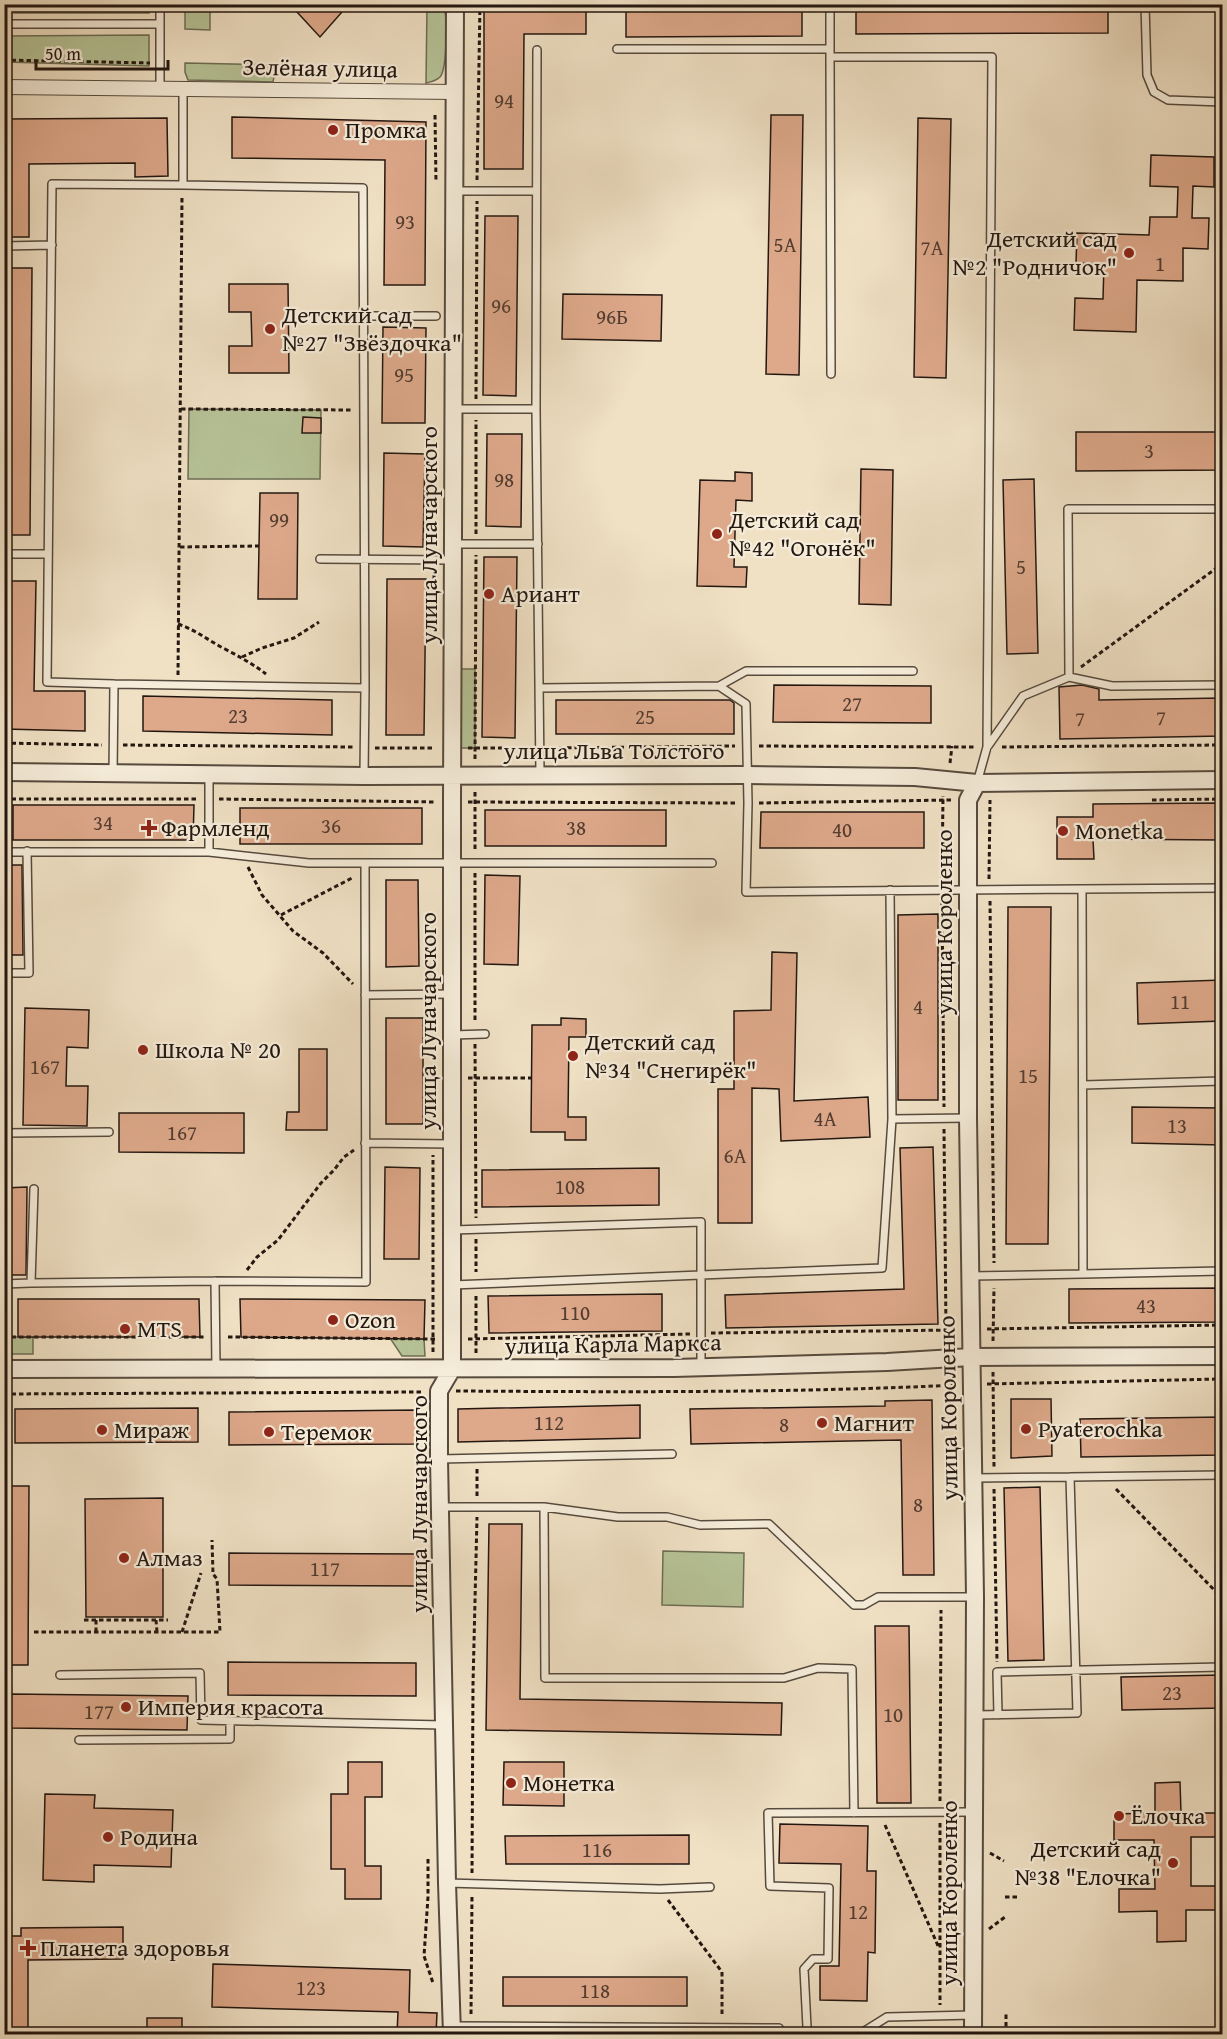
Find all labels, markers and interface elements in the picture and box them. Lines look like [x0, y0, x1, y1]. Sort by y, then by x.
scale bar [36, 33, 168, 71]
text: 50 m [45, 40, 81, 67]
street label: Зелёная улица [242, 49, 399, 86]
house number: 94 [494, 85, 514, 116]
place label: Промка [345, 112, 427, 147]
marker: Промка [326, 123, 340, 137]
house number: 93 [395, 206, 415, 237]
place label: Детский сад №2 "Родничок" [952, 221, 1117, 284]
house number: 5А [774, 229, 797, 260]
house number: 7А [921, 232, 944, 263]
marker: Детский сад №2 "Родничок" [1122, 246, 1136, 260]
house number: 1 [1155, 248, 1165, 279]
house number: 96 [491, 290, 511, 321]
place label: Детский сад №27 "Звёздочка" [281, 297, 462, 360]
house number: 96Б [596, 301, 628, 332]
marker: Детский сад №27 "Звёздочка" [263, 322, 277, 336]
house number: 95 [394, 359, 414, 390]
street label: улица Луначарского [411, 426, 446, 645]
house number: 3 [1144, 435, 1154, 466]
house number: 98 [494, 464, 514, 495]
place label: Детский сад №42 "Огонёк" [728, 502, 876, 565]
house number: 99 [269, 504, 289, 535]
marker: Детский сад №42 "Огонёк" [710, 527, 724, 541]
house number: 5 [1016, 551, 1026, 582]
place label: Ариант [501, 576, 580, 611]
marker: Ариант [482, 587, 496, 601]
house number: 27 [842, 688, 862, 719]
house number: 23 [228, 700, 248, 731]
house number: 25 [635, 701, 655, 732]
house number: 7 [1156, 702, 1166, 733]
house number: 7 [1075, 703, 1085, 734]
street label: улица Льва Толстого [503, 733, 724, 768]
house number: 34 [93, 807, 113, 838]
place label: Фармленд [161, 810, 270, 845]
house number: 36 [321, 810, 341, 841]
house number: 38 [566, 812, 586, 843]
place label: Monetka [1075, 813, 1164, 848]
house number: 40 [832, 814, 852, 845]
marker: Фармленд [142, 821, 156, 835]
marker: Monetka [1056, 824, 1070, 838]
street label: улица Короленко [926, 829, 961, 1016]
street label: улица Луначарского [410, 912, 445, 1131]
house number: 11 [1170, 986, 1190, 1017]
house number: 4 [913, 991, 923, 1022]
place label: Детский сад №34 "Снегирёк" [584, 1024, 757, 1087]
place label: Школа № 20 [155, 1032, 281, 1067]
marker: Школа № 20 [136, 1043, 150, 1057]
marker: Детский сад №34 "Снегирёк" [566, 1049, 580, 1063]
house number: 167 [30, 1051, 60, 1082]
house number: 15 [1018, 1060, 1038, 1091]
house number: 4А [814, 1103, 837, 1134]
house number: 13 [1167, 1110, 1187, 1141]
house number: 167 [167, 1117, 197, 1148]
house number: 6А [724, 1140, 747, 1171]
house number: 108 [555, 1171, 585, 1202]
house number: 43 [1136, 1290, 1156, 1321]
house number: 110 [560, 1297, 590, 1328]
place label: Ozon [345, 1302, 396, 1337]
place label: MTS [137, 1311, 182, 1346]
marker: Ozon [326, 1313, 340, 1327]
street label: улица Короленко [928, 1315, 967, 1502]
marker: MTS [118, 1322, 132, 1336]
street label: улица Карла Маркса [503, 1324, 722, 1363]
street label: улица Луначарского [401, 1395, 436, 1614]
place label: Магнит [834, 1405, 915, 1440]
house number: 112 [534, 1407, 564, 1438]
house number: 8 [779, 1409, 789, 1440]
place label: Pyaterochka [1038, 1411, 1163, 1446]
place label: Мираж [114, 1412, 189, 1447]
place label: Теремок [281, 1414, 372, 1449]
marker: Магнит [815, 1416, 829, 1430]
marker: Pyaterochka [1019, 1422, 1033, 1436]
marker: Мираж [95, 1423, 109, 1437]
marker: Теремок [262, 1425, 276, 1439]
house number: 8 [913, 1489, 923, 1520]
place label: Алмаз [136, 1540, 203, 1575]
marker: Алмаз [117, 1551, 131, 1565]
house number: 117 [310, 1553, 340, 1584]
house number: 23 [1162, 1677, 1182, 1708]
place label: Империя красота [138, 1689, 324, 1724]
house number: 177 [84, 1696, 114, 1727]
house number: 10 [883, 1699, 903, 1730]
marker: Империя красота [119, 1700, 133, 1714]
place label: Монетка [523, 1765, 615, 1800]
marker: Монетка [504, 1776, 518, 1790]
place label: Ёлочка [1131, 1798, 1206, 1833]
street label: улица Короленко [931, 1800, 966, 1987]
marker: Ёлочка [1112, 1809, 1126, 1823]
place label: Родина [120, 1819, 198, 1854]
marker: Родина [101, 1830, 115, 1844]
place label: Детский сад №38 "Елочка" [1014, 1831, 1161, 1894]
house number: 116 [582, 1834, 612, 1865]
marker: Детский сад №38 "Елочка" [1166, 1856, 1180, 1870]
house number: 12 [848, 1896, 868, 1927]
place label: Планета здоровья [40, 1930, 230, 1965]
marker: Планета здоровья [21, 1941, 35, 1955]
house number: 123 [296, 1972, 326, 2003]
house number: 118 [580, 1975, 610, 2006]

